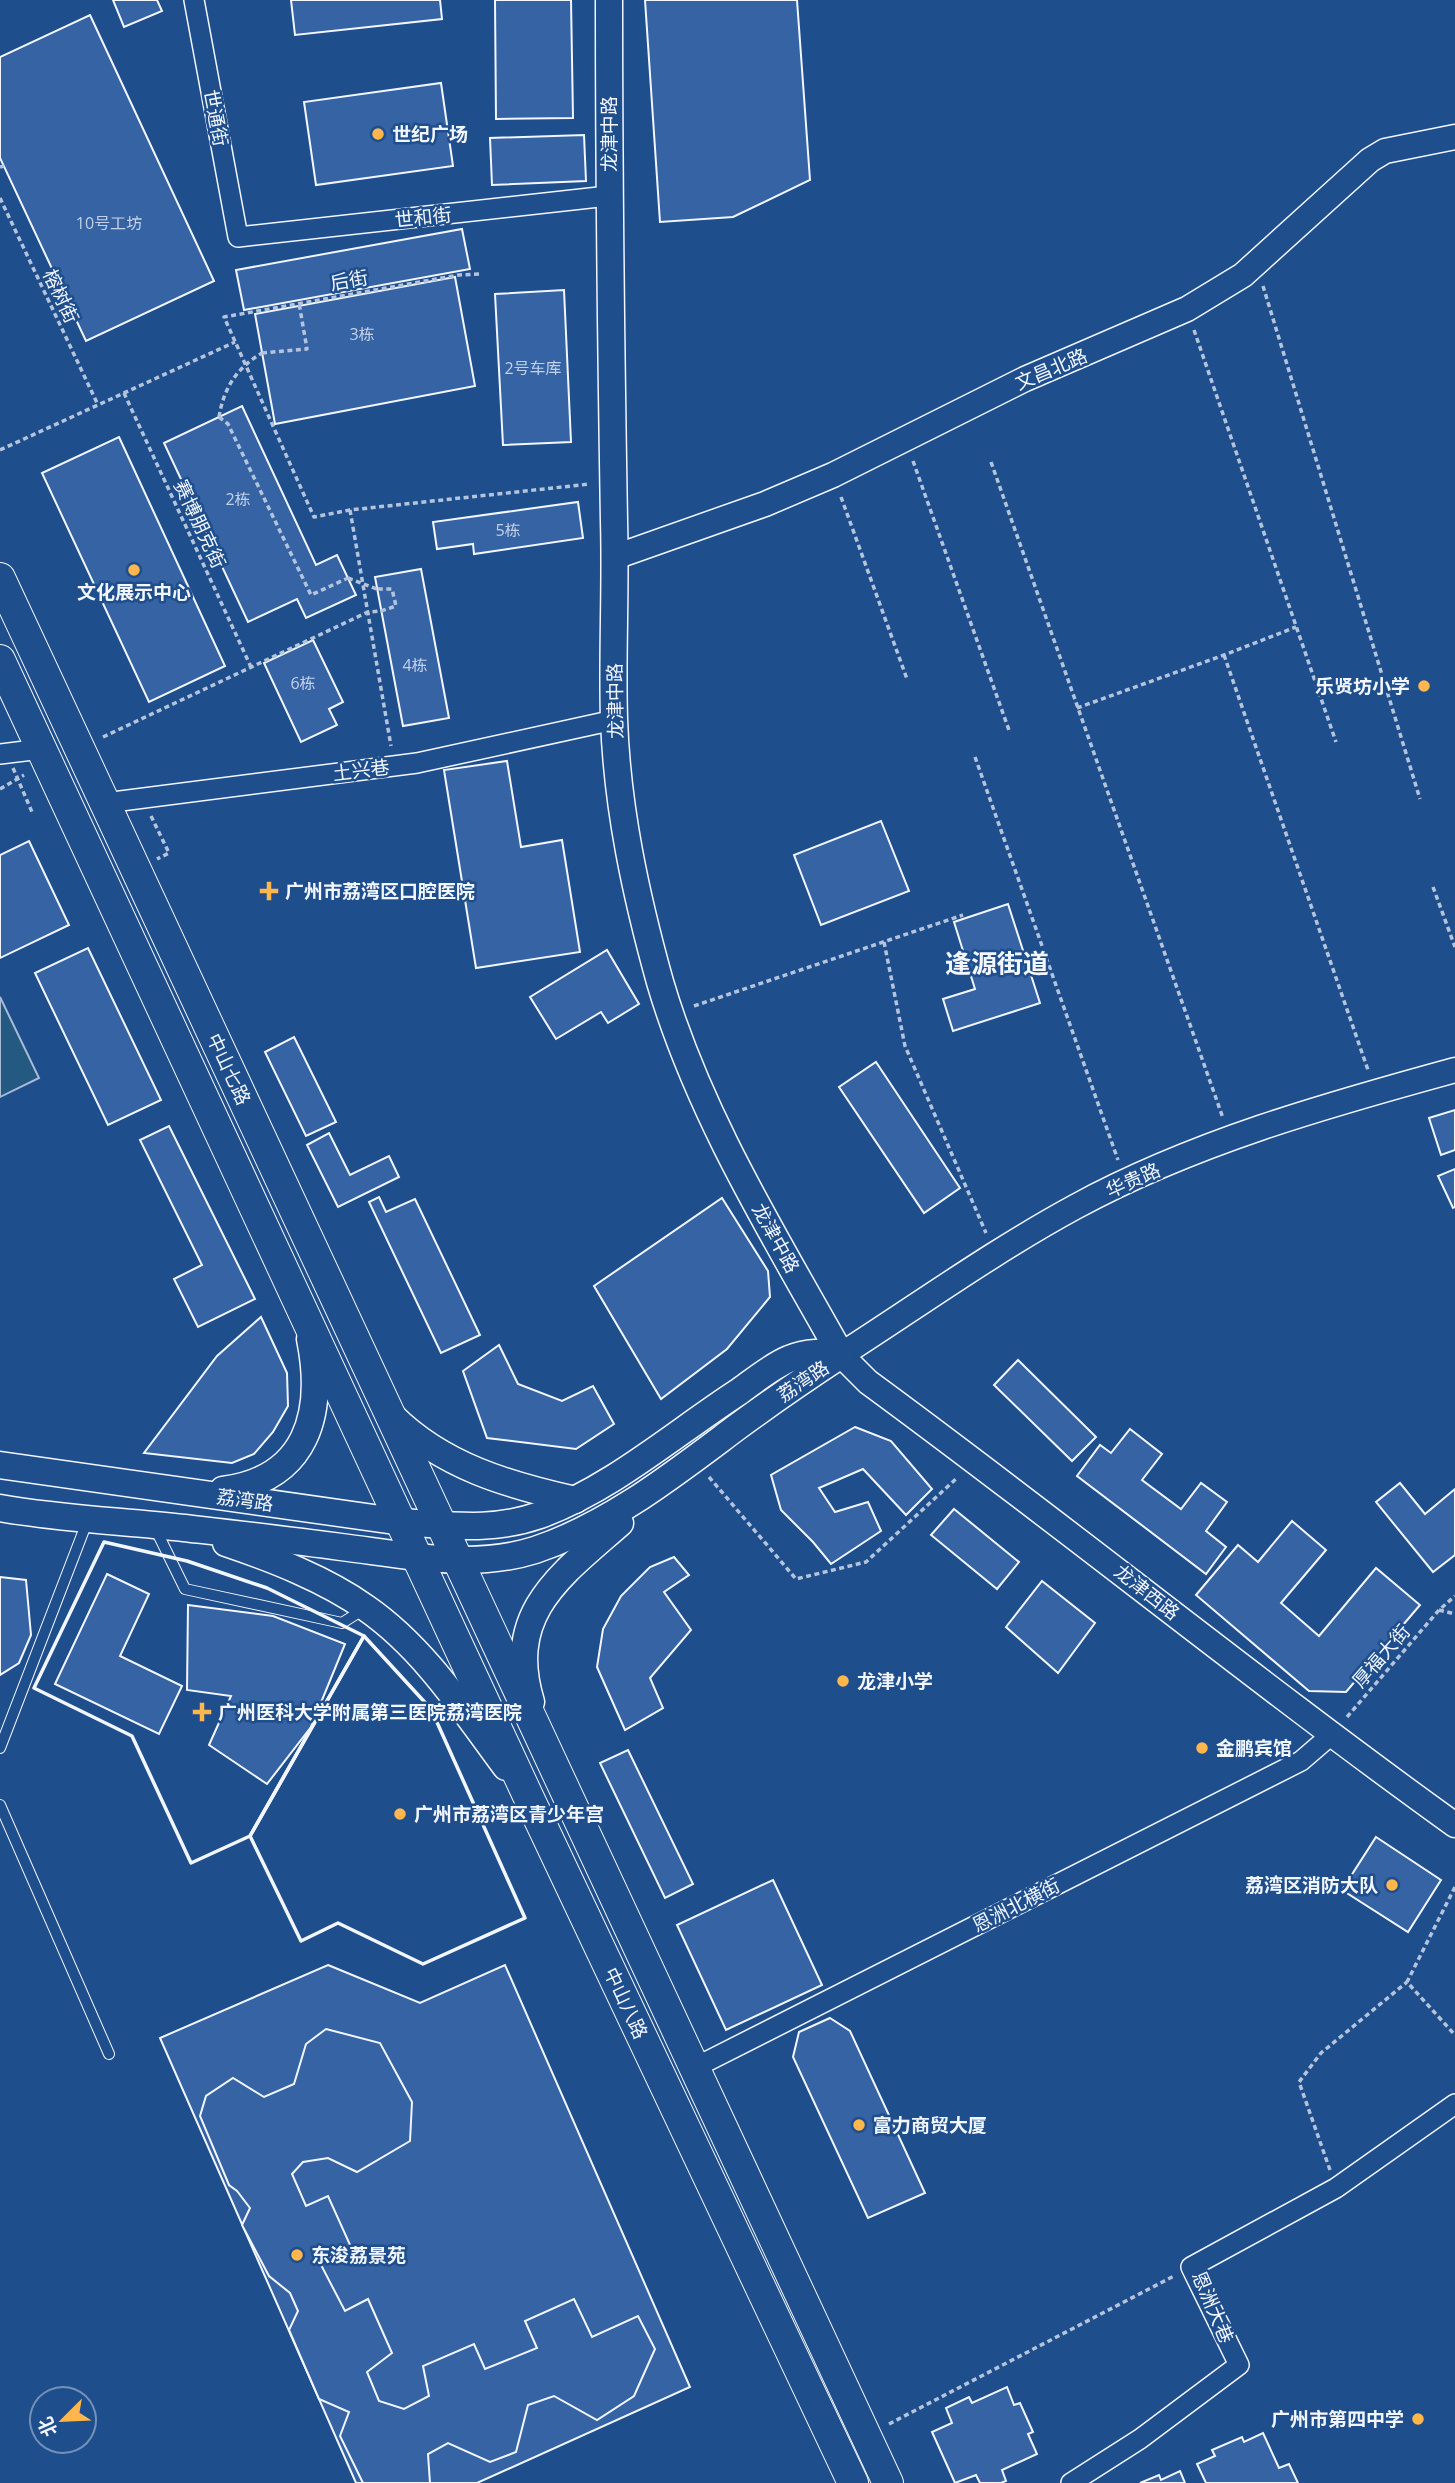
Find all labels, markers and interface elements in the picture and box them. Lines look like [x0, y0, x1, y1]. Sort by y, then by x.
street label: 世通街 [198, 88, 234, 148]
street label: 龙津中路 [596, 96, 622, 172]
place label: 世纪广场 [392, 121, 468, 147]
marker: 世纪广场 [370, 126, 386, 142]
street label: 世和街 [393, 201, 453, 233]
house number: 10号工坊 [76, 212, 142, 234]
street label: 后街 [328, 264, 370, 296]
street label: 榕树街 [37, 265, 85, 327]
house number: 3栋 [349, 323, 375, 345]
street label: 文昌北路 [1011, 342, 1091, 396]
house number: 2号车库 [504, 357, 562, 379]
street label: 赛博朋克街 [168, 475, 232, 573]
house number: 2栋 [225, 488, 251, 510]
house number: 5栋 [495, 519, 521, 541]
marker: 文化展示中心 [126, 562, 142, 578]
place label: 文化展示中心 [77, 579, 191, 605]
house number: 4栋 [402, 654, 428, 676]
street label: 龙津中路 [601, 663, 629, 739]
house number: 6栋 [290, 672, 316, 694]
place label: 乐贤坊小学 [1315, 673, 1410, 699]
marker: 乐贤坊小学 [1416, 678, 1432, 694]
street label: 土兴巷 [331, 754, 391, 786]
place label: 广州市荔湾区口腔医院 [285, 878, 475, 904]
marker: 广州市荔湾区口腔医院 [259, 881, 279, 901]
district label: 逢源街道 [945, 945, 1049, 981]
street label: 中山七路 [201, 1029, 257, 1109]
street label: 华贵路 [1102, 1157, 1164, 1203]
street label: 龙津中路 [746, 1198, 806, 1278]
street label: 荔湾路 [772, 1354, 834, 1408]
street label: 荔湾路 [215, 1483, 275, 1517]
street label: 龙津西路 [1109, 1558, 1185, 1626]
street label: 厚福大街 [1346, 1619, 1416, 1693]
place label: 龙津小学 [857, 1668, 933, 1694]
marker: 龙津小学 [835, 1673, 851, 1689]
place label: 广州医科大学附属第三医院荔湾医院 [218, 1699, 522, 1725]
marker: 广州医科大学附属第三医院荔湾医院 [192, 1702, 212, 1722]
place label: 金鹏宾馆 [1216, 1735, 1292, 1761]
marker: 金鹏宾馆 [1194, 1740, 1210, 1756]
place label: 广州市荔湾区青少年宫 [414, 1801, 604, 1827]
marker: 广州市荔湾区青少年宫 [392, 1806, 408, 1822]
street label: 恩洲北横街 [968, 1872, 1064, 1938]
place label: 荔湾区消防大队 [1245, 1872, 1378, 1898]
marker: 荔湾区消防大队 [1384, 1877, 1400, 1893]
street label: 中山八路 [598, 1963, 654, 2043]
place label: 富力商贸大厦 [873, 2112, 987, 2138]
marker: 富力商贸大厦 [851, 2117, 867, 2133]
place label: 东浚荔景苑 [311, 2242, 406, 2268]
marker: 东浚荔景苑 [289, 2247, 305, 2263]
street label: 恩洲大巷 [1186, 2267, 1240, 2347]
north arrow [28, 2385, 98, 2455]
place label: 广州市第四中学 [1271, 2406, 1404, 2432]
marker: 广州市第四中学 [1410, 2411, 1426, 2427]
text: 北 [32, 2413, 63, 2441]

